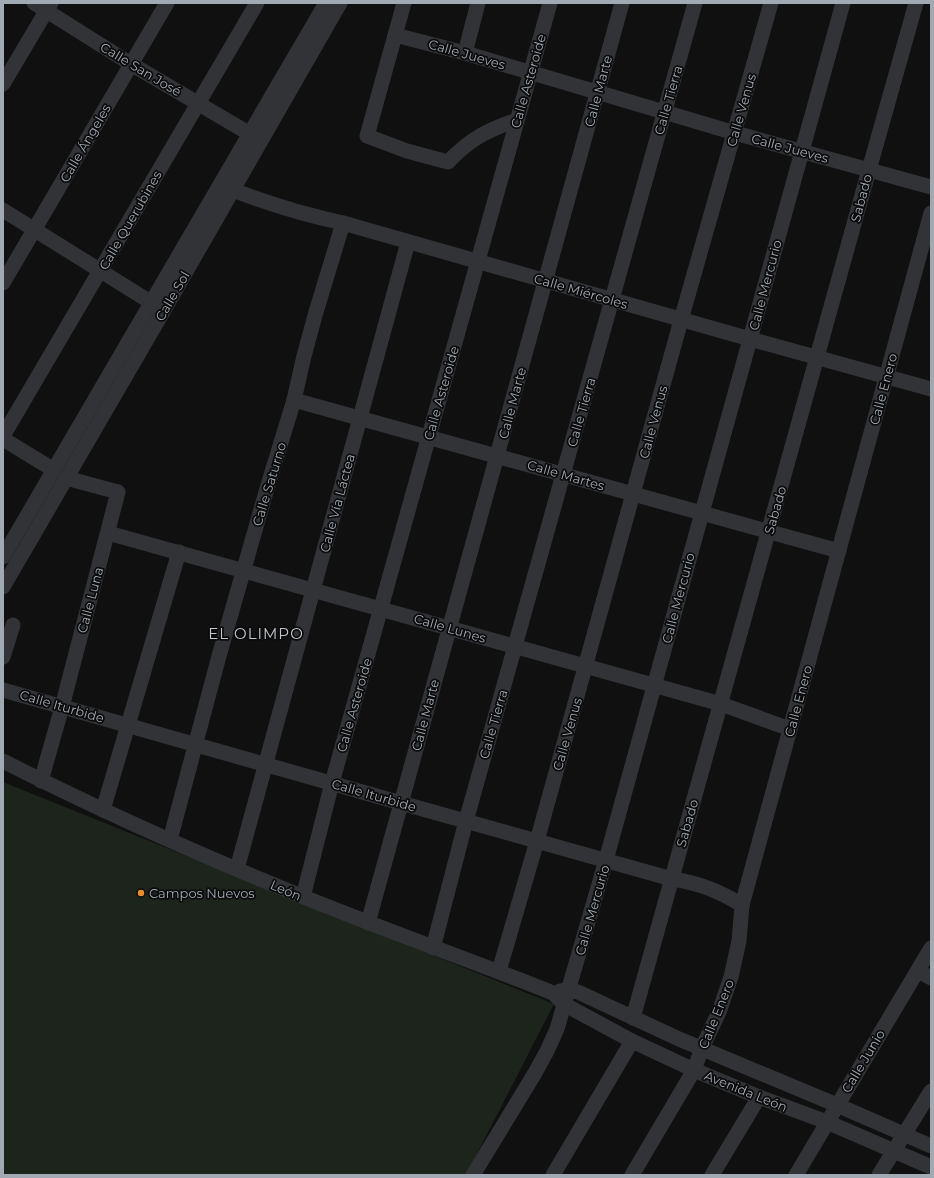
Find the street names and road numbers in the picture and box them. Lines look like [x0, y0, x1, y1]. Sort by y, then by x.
street label: Calle Asteroide [507, 32, 549, 130]
street label: Calle Jueves [427, 35, 507, 73]
street label: Calle San José [98, 39, 185, 100]
street label: Calle Marte [581, 53, 615, 129]
street label: Calle Tierra [650, 64, 686, 136]
street label: Calle Venus [723, 72, 759, 148]
street label: Calle Ángeles [56, 101, 114, 185]
street label: Calle Jueves [750, 130, 830, 166]
street label: Calle Querubines [95, 168, 165, 272]
street label: Sabado [847, 172, 875, 224]
street label: Calle Mercurio [745, 238, 785, 332]
street label: Calle Sol [151, 268, 193, 324]
street label: Calle Miércoles [532, 270, 630, 312]
street label: Calle Asteroide [420, 344, 462, 442]
street label: Calle Enero [866, 351, 900, 427]
street label: Calle Marte [495, 365, 529, 441]
street label: Calle Tierra [563, 376, 599, 448]
street label: Calle Venus [636, 384, 670, 460]
street label: Calle Saturno [249, 440, 289, 528]
street label: Calle Vía Láctea [316, 452, 358, 554]
street label: Calle Martes [525, 456, 607, 494]
street label: Sabado [761, 484, 789, 536]
street label: Calle Mercurio [658, 551, 698, 645]
street label: Calle Luna [73, 565, 107, 635]
street label: Calle Lunes [412, 610, 488, 646]
street label: Calle Asteroide [333, 656, 375, 754]
street label: Calle Enero [781, 663, 815, 739]
street label: Calle Marte [408, 677, 442, 753]
street label: Calle Iturbide [18, 686, 106, 726]
street label: Calle Tierra [475, 688, 511, 760]
street label: Calle Venus [549, 696, 585, 772]
street label: Calle Iturbide [330, 775, 418, 815]
street label: Sabado [673, 797, 701, 849]
street label: Calle Mercurio [571, 863, 613, 957]
street label: León [268, 876, 304, 904]
street label: Calle Enero [695, 977, 737, 1051]
street label: Calle Junio [838, 1027, 888, 1095]
street label: Avenida León [702, 1067, 790, 1115]

